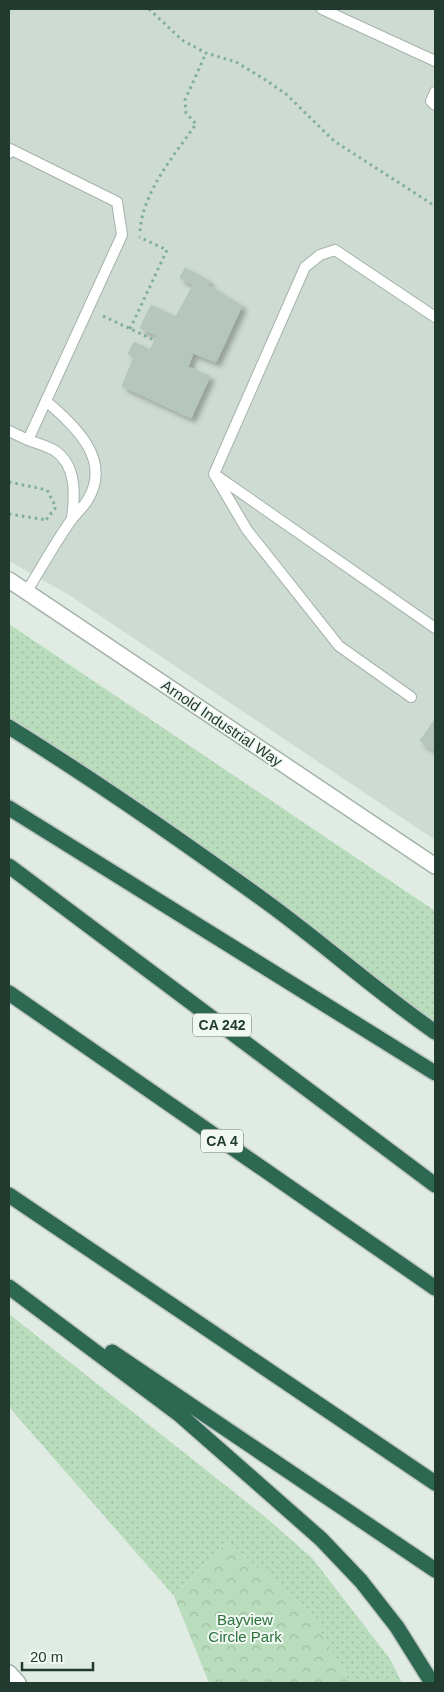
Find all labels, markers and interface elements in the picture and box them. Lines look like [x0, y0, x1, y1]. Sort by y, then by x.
street label: Arnold Industrial Way [158, 676, 286, 770]
road number: CA 242 [193, 1014, 251, 1036]
road number: CA 4 [201, 1130, 243, 1152]
park label: Bayview Circle Park [208, 1611, 282, 1645]
scale bar [22, 1640, 94, 1672]
text: 20 m [30, 1648, 63, 1665]

